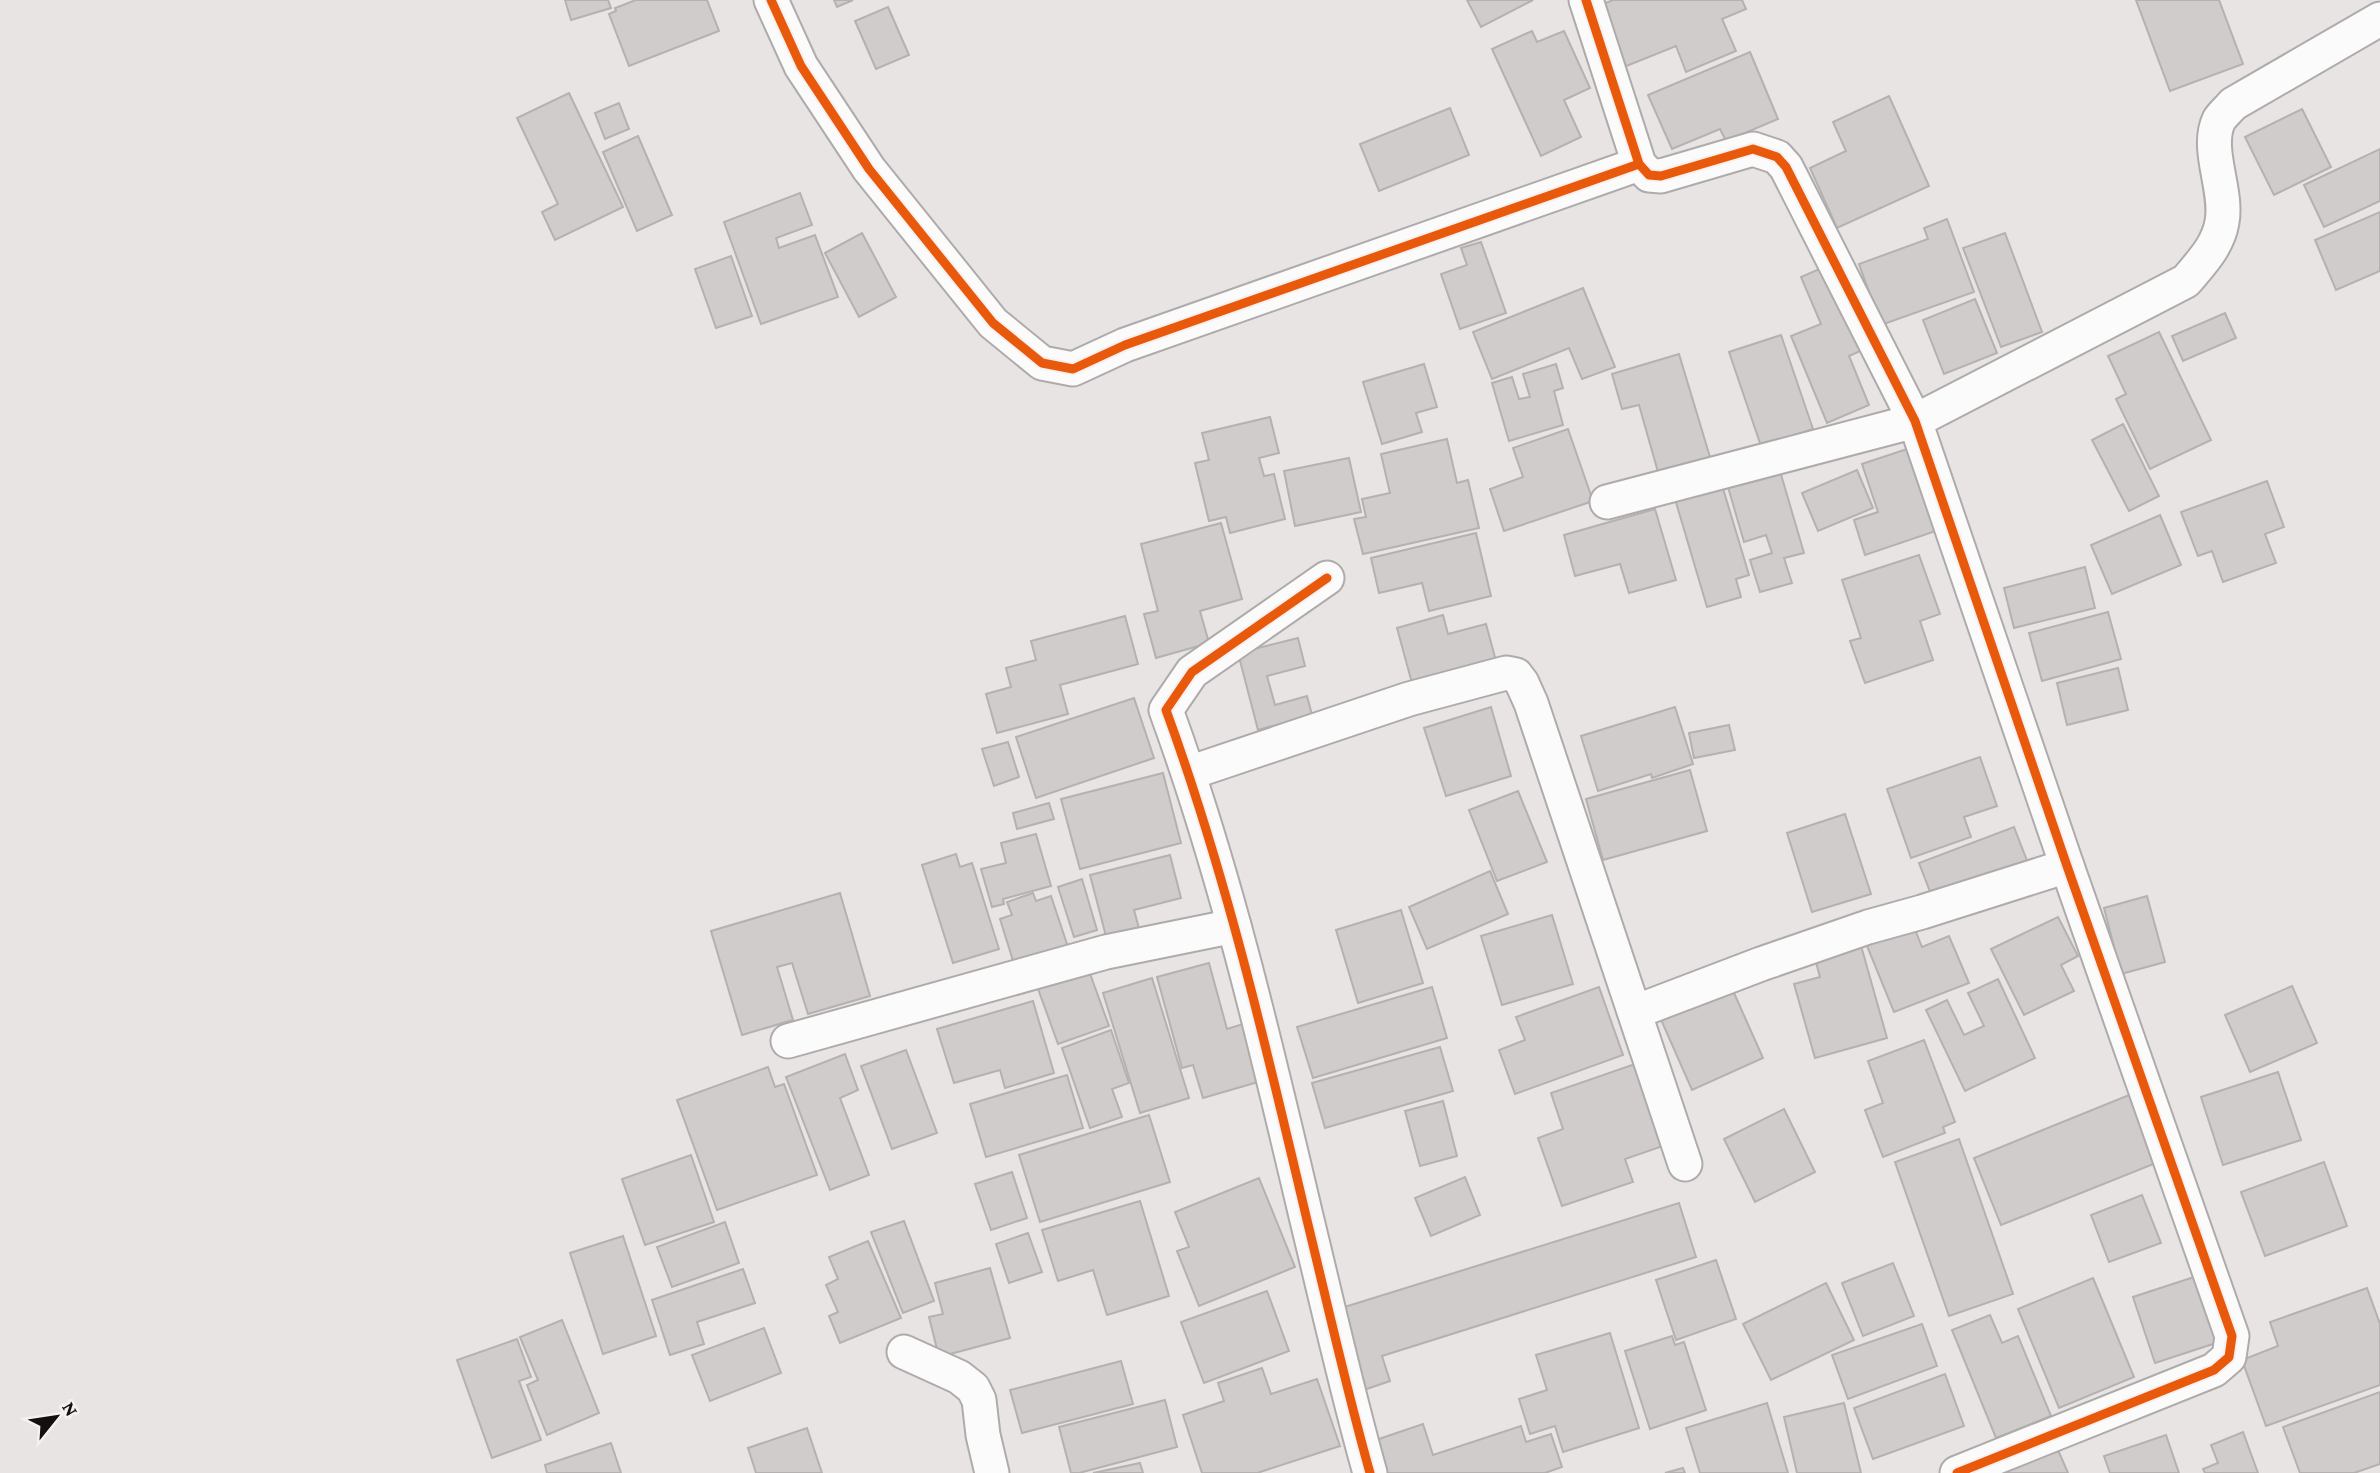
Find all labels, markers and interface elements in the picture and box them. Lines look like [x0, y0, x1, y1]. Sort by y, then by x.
north arrow [21, 1382, 91, 1452]
text: N [58, 1398, 83, 1420]

